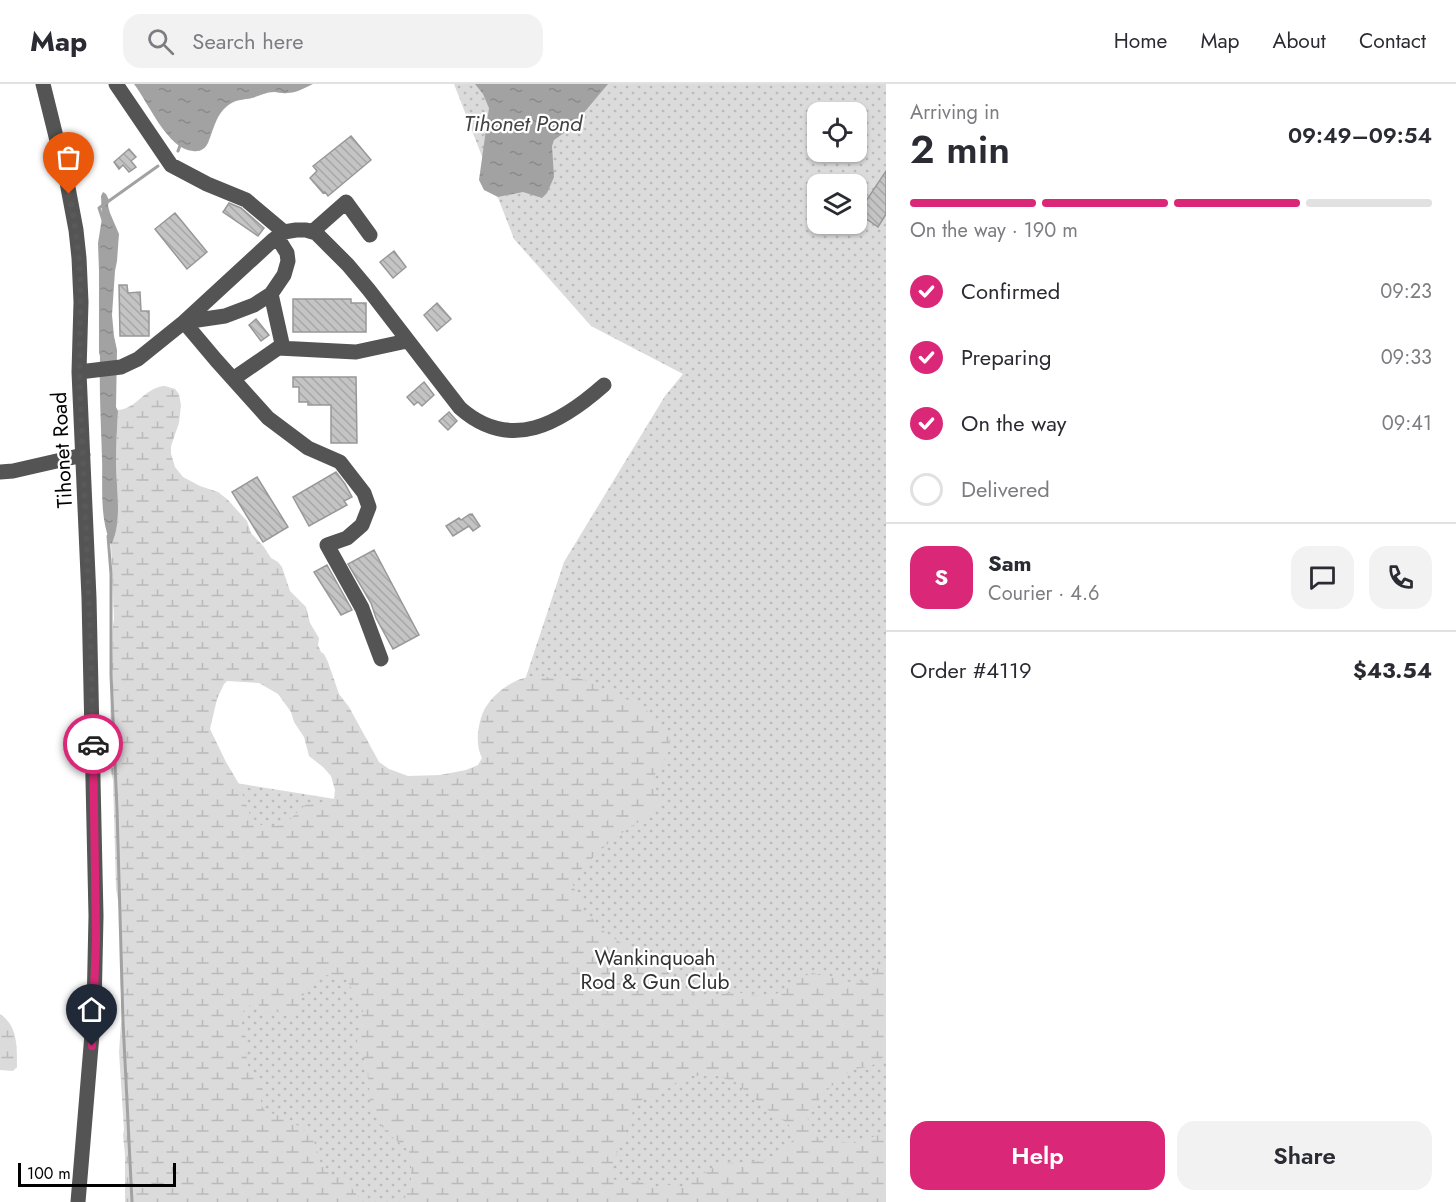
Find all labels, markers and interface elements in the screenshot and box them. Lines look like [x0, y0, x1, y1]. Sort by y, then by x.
search box [123, 14, 543, 68]
text: Map [30, 21, 87, 62]
icon: search [144, 25, 177, 58]
text: Search here [192, 25, 304, 57]
text: Home [1114, 26, 1167, 56]
text: Map [1200, 26, 1240, 56]
text: About [1273, 26, 1326, 56]
text: Contact [1359, 26, 1426, 56]
text: Arriving in [910, 98, 1000, 127]
map controls [807, 102, 867, 234]
button: locate [807, 102, 867, 162]
water label: Tihonet Pond [464, 107, 584, 139]
text: 09:49–09:54 [1288, 119, 1432, 151]
text: 2 min [910, 121, 1010, 178]
pin [43, 132, 94, 194]
icon: bag [52, 141, 85, 174]
button: layers [807, 174, 867, 234]
text: On the way · 190 m [910, 216, 1078, 245]
icon: check [910, 275, 943, 308]
text: Confirmed [961, 275, 1060, 307]
text: 09:23 [1380, 277, 1432, 306]
icon: check [910, 341, 943, 374]
text: Preparing [961, 341, 1052, 373]
text: 09:33 [1381, 343, 1432, 372]
street label: Tihonet Road [44, 391, 80, 509]
icon: check [910, 407, 943, 440]
text: On the way [961, 407, 1066, 439]
text: 09:41 [1382, 409, 1432, 438]
text: Delivered [961, 473, 1050, 505]
button: chat [1291, 546, 1354, 609]
button: phone [1369, 546, 1432, 609]
text: Sam [988, 547, 1032, 579]
text: S [935, 561, 948, 593]
text: Courier · 4.6 [988, 579, 1100, 608]
text: Order #4119 [910, 654, 1032, 686]
text: $43.54 [1353, 654, 1432, 686]
courier [63, 714, 123, 774]
icon: car [77, 728, 110, 761]
park label: Wankinquoah Rod & Gun Club [581, 943, 729, 997]
pin [66, 984, 117, 1046]
icon: home [75, 993, 108, 1026]
button: Help [910, 1121, 1165, 1190]
button: Share [1177, 1121, 1432, 1190]
scale bar [18, 1160, 176, 1188]
text: 100 m [27, 1162, 71, 1185]

